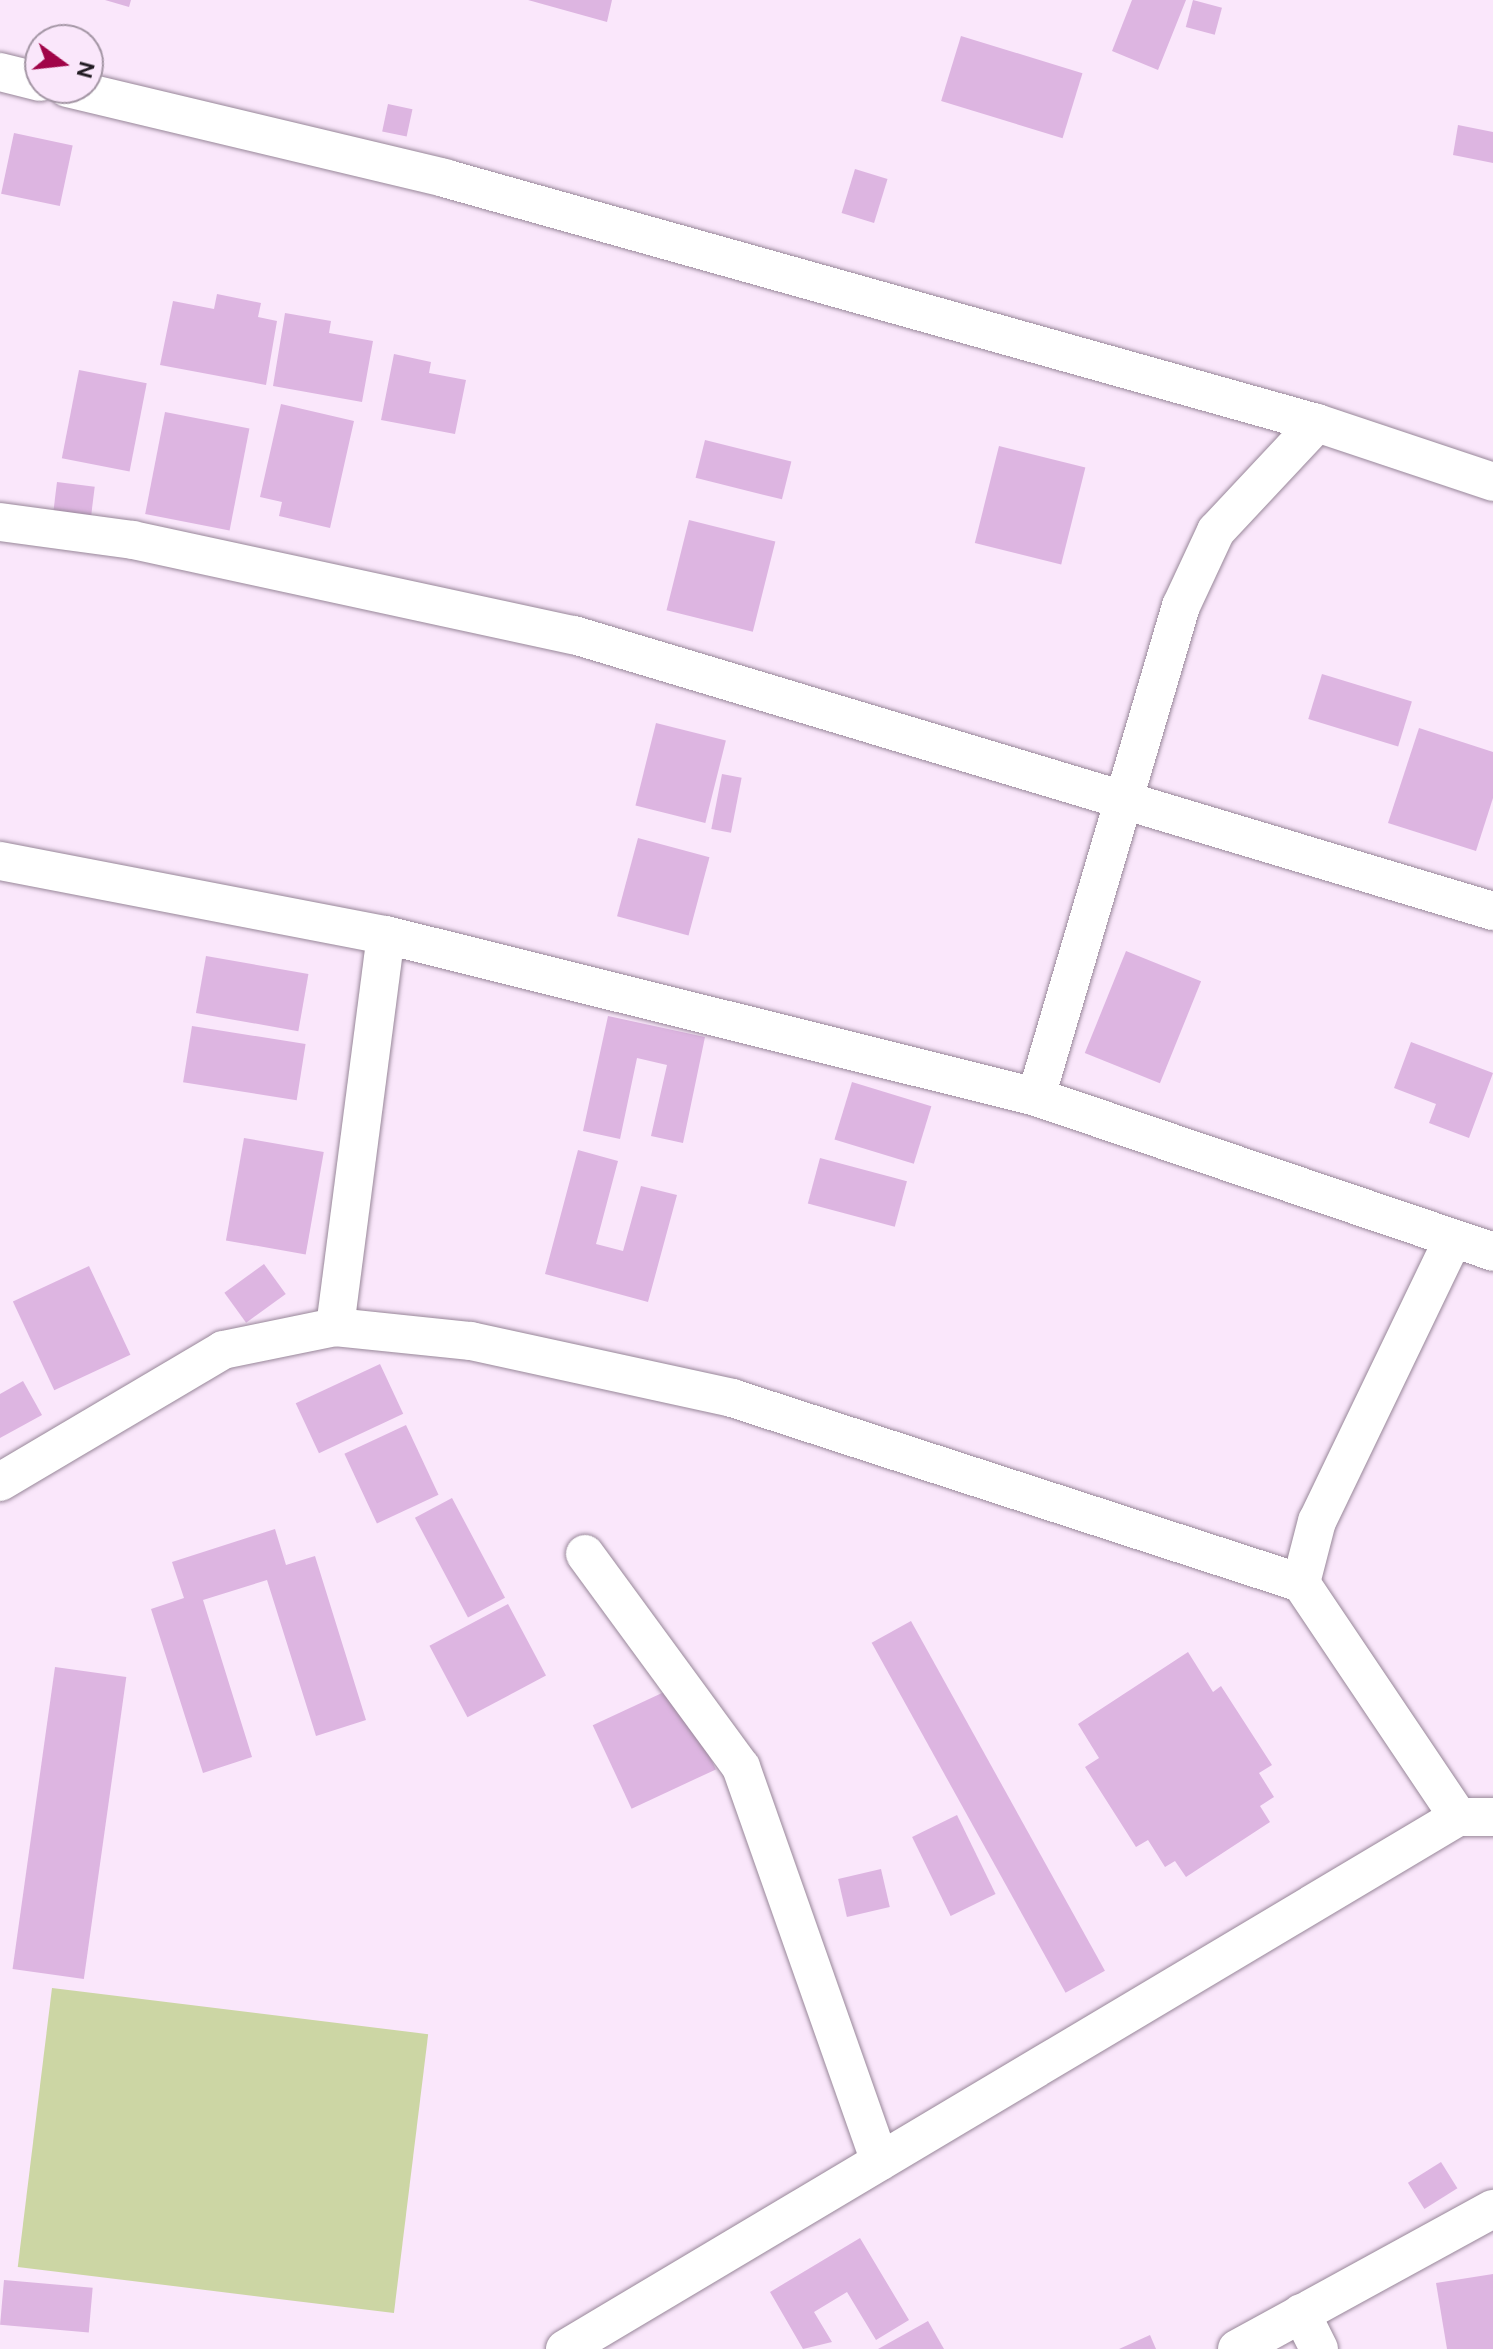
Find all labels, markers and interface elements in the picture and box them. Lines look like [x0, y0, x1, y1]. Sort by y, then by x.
north arrow [24, 24, 104, 104]
text: N [70, 58, 102, 81]

